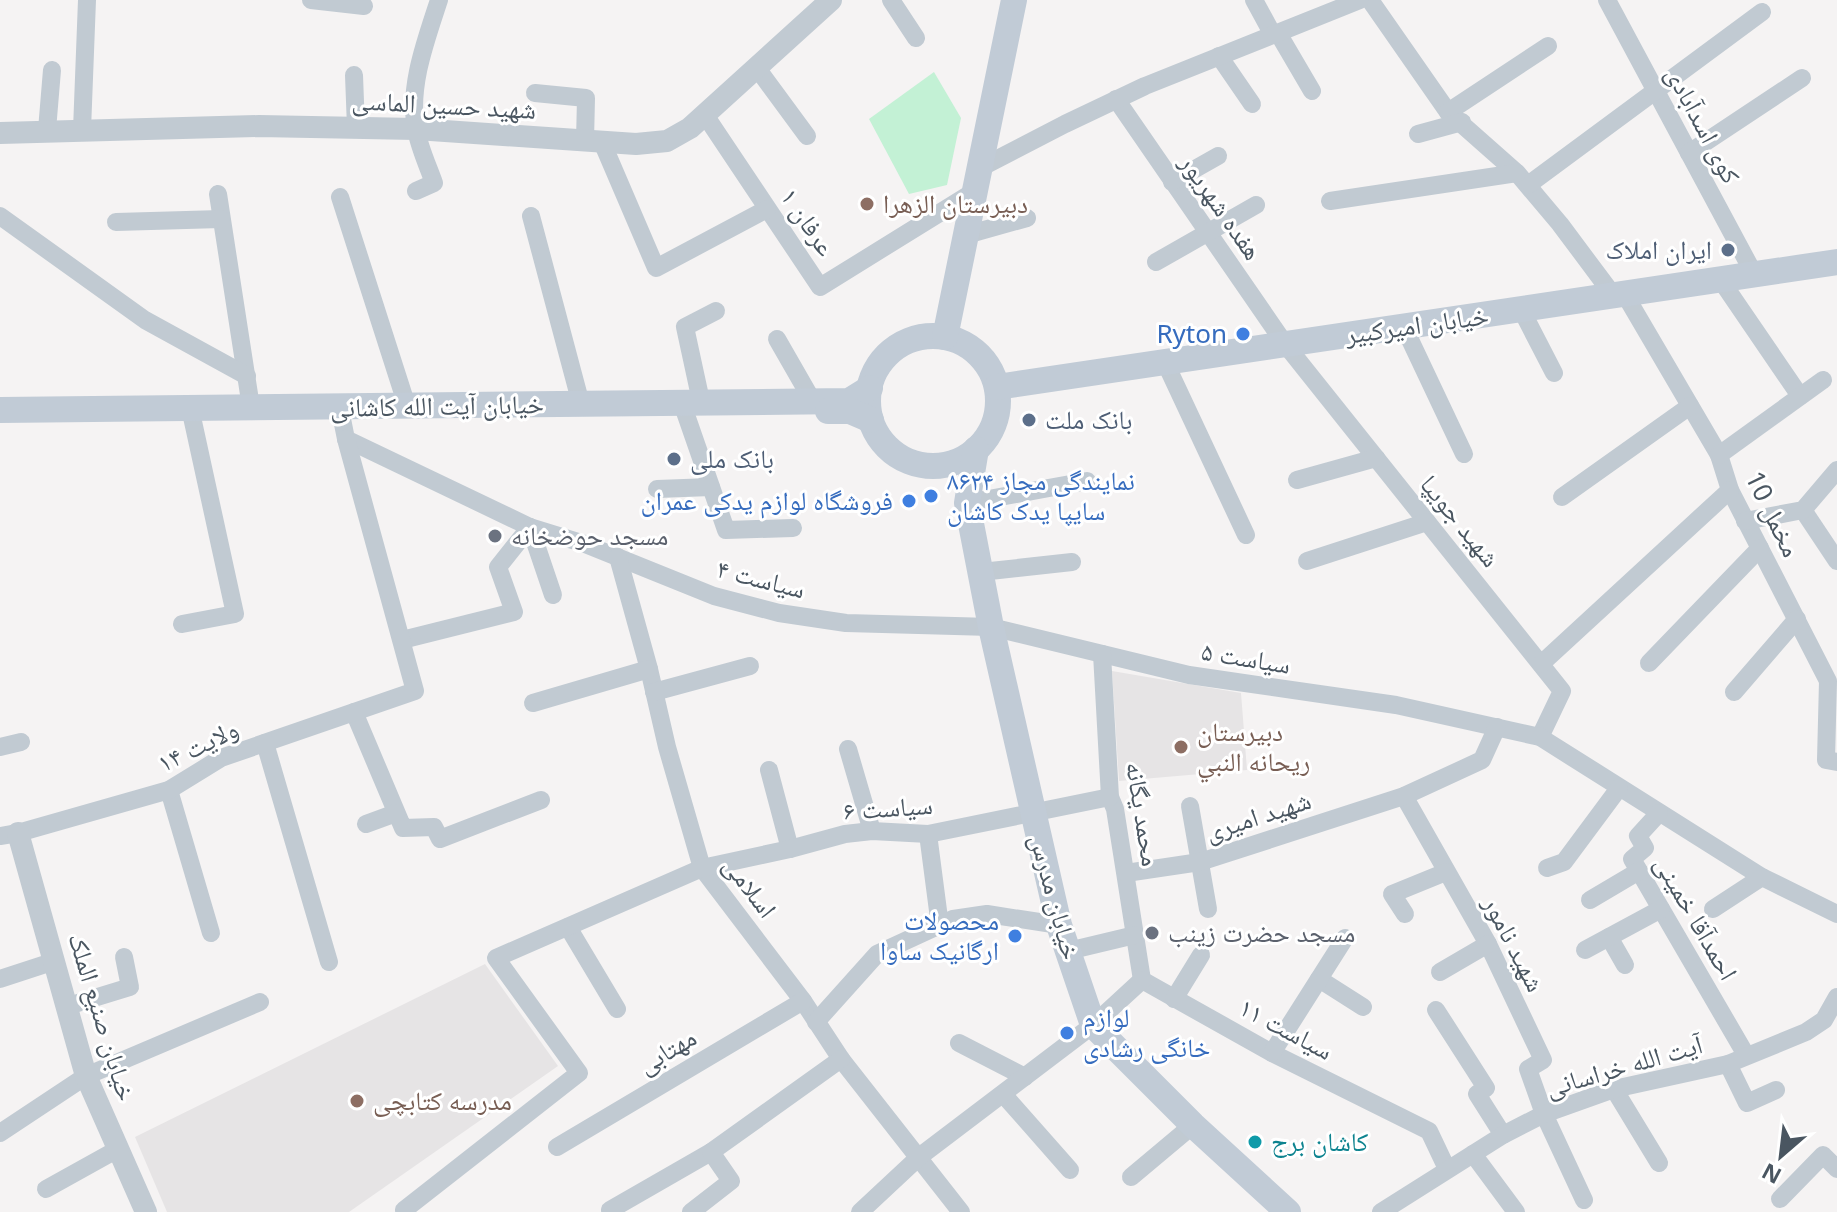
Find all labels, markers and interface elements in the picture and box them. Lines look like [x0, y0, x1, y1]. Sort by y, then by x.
street label: کوی اسدآبادی [1658, 60, 1750, 190]
street label: شهید حسین الماسی [351, 81, 537, 127]
street label: هفده شهریور [1172, 145, 1271, 267]
street label: عرفان ۱ [773, 180, 845, 263]
place label: دبیرستان الزهرا [883, 185, 1028, 221]
marker: دبیرستان الزهرا [858, 195, 876, 213]
place label: ایران املاک [1606, 231, 1712, 267]
marker: ایران املاک [1719, 241, 1737, 259]
street label: خیابان امیرکبیر [1342, 296, 1491, 352]
place label: Ryton [1156, 315, 1227, 351]
marker: Ryton [1234, 325, 1252, 343]
street label: خیابان آیت الله کاشانی [330, 385, 544, 425]
place label: بانک ملت [1045, 401, 1132, 437]
marker: بانک ملت [1020, 411, 1038, 429]
place label: بانک ملی [690, 440, 774, 476]
marker: بانک ملی [665, 450, 683, 468]
place label: نمایندگی مجاز ۸۶۲۴ سایپا یدک کاشان [947, 462, 1135, 528]
street label: مخمل 10 [1738, 464, 1810, 563]
street label: شهید جویپا [1412, 467, 1509, 574]
place label: فروشگاه لوازم یدکی عمران [641, 482, 893, 519]
marker: نمایندگی مجاز ۸۶۲۴ سایپا یدک کاشان [922, 487, 940, 505]
marker: فروشگاه لوازم یدکی عمران [900, 492, 918, 510]
place label: مسجد حوضخانه [511, 517, 668, 553]
marker: مسجد حوضخانه [486, 527, 504, 545]
street label: سیاست ۴ [713, 550, 809, 606]
street label: سیاست ۵ [1199, 632, 1293, 682]
street label: ولایت ۱۴ [151, 710, 244, 780]
place label: دبيرستان ريحانه النبي [1197, 713, 1310, 783]
marker: دبيرستان ريحانه النبي [1172, 738, 1190, 756]
street label: محمد یگانه [1118, 759, 1170, 869]
street label: شهید امیری [1200, 781, 1315, 849]
street label: سیاست ۶ [842, 786, 934, 828]
street label: خیابان مدرس [1022, 830, 1090, 964]
street label: اسلامی [716, 848, 786, 925]
street label: احمدآقا خمینی [1647, 849, 1747, 986]
street label: شهید نامور [1475, 888, 1554, 998]
place label: محصولات ارگانیک ساوا [880, 902, 999, 968]
place label: مسجد حضرت زینب [1168, 914, 1355, 950]
marker: مسجد حضرت زینب [1143, 924, 1161, 942]
marker: محصولات ارگانیک ساوا [1006, 927, 1024, 945]
street label: خیابان صنیع الملک [60, 928, 146, 1105]
street label: سیاست ۱۱ [1233, 988, 1340, 1068]
place label: لوازم خانگی رشادی [1083, 999, 1210, 1065]
street label: مهتابی [630, 1019, 703, 1082]
marker: لوازم خانگی رشادی [1058, 1024, 1076, 1042]
street label: آیت الله خراسانی [1541, 1025, 1708, 1105]
place label: مدرسه کتابچی [373, 1082, 512, 1118]
marker: مدرسه کتابچی [348, 1092, 366, 1110]
north arrow [1741, 1116, 1821, 1196]
place label: کاشان برج [1271, 1123, 1368, 1159]
marker: کاشان برج [1246, 1133, 1264, 1151]
text: N [1756, 1157, 1786, 1192]

